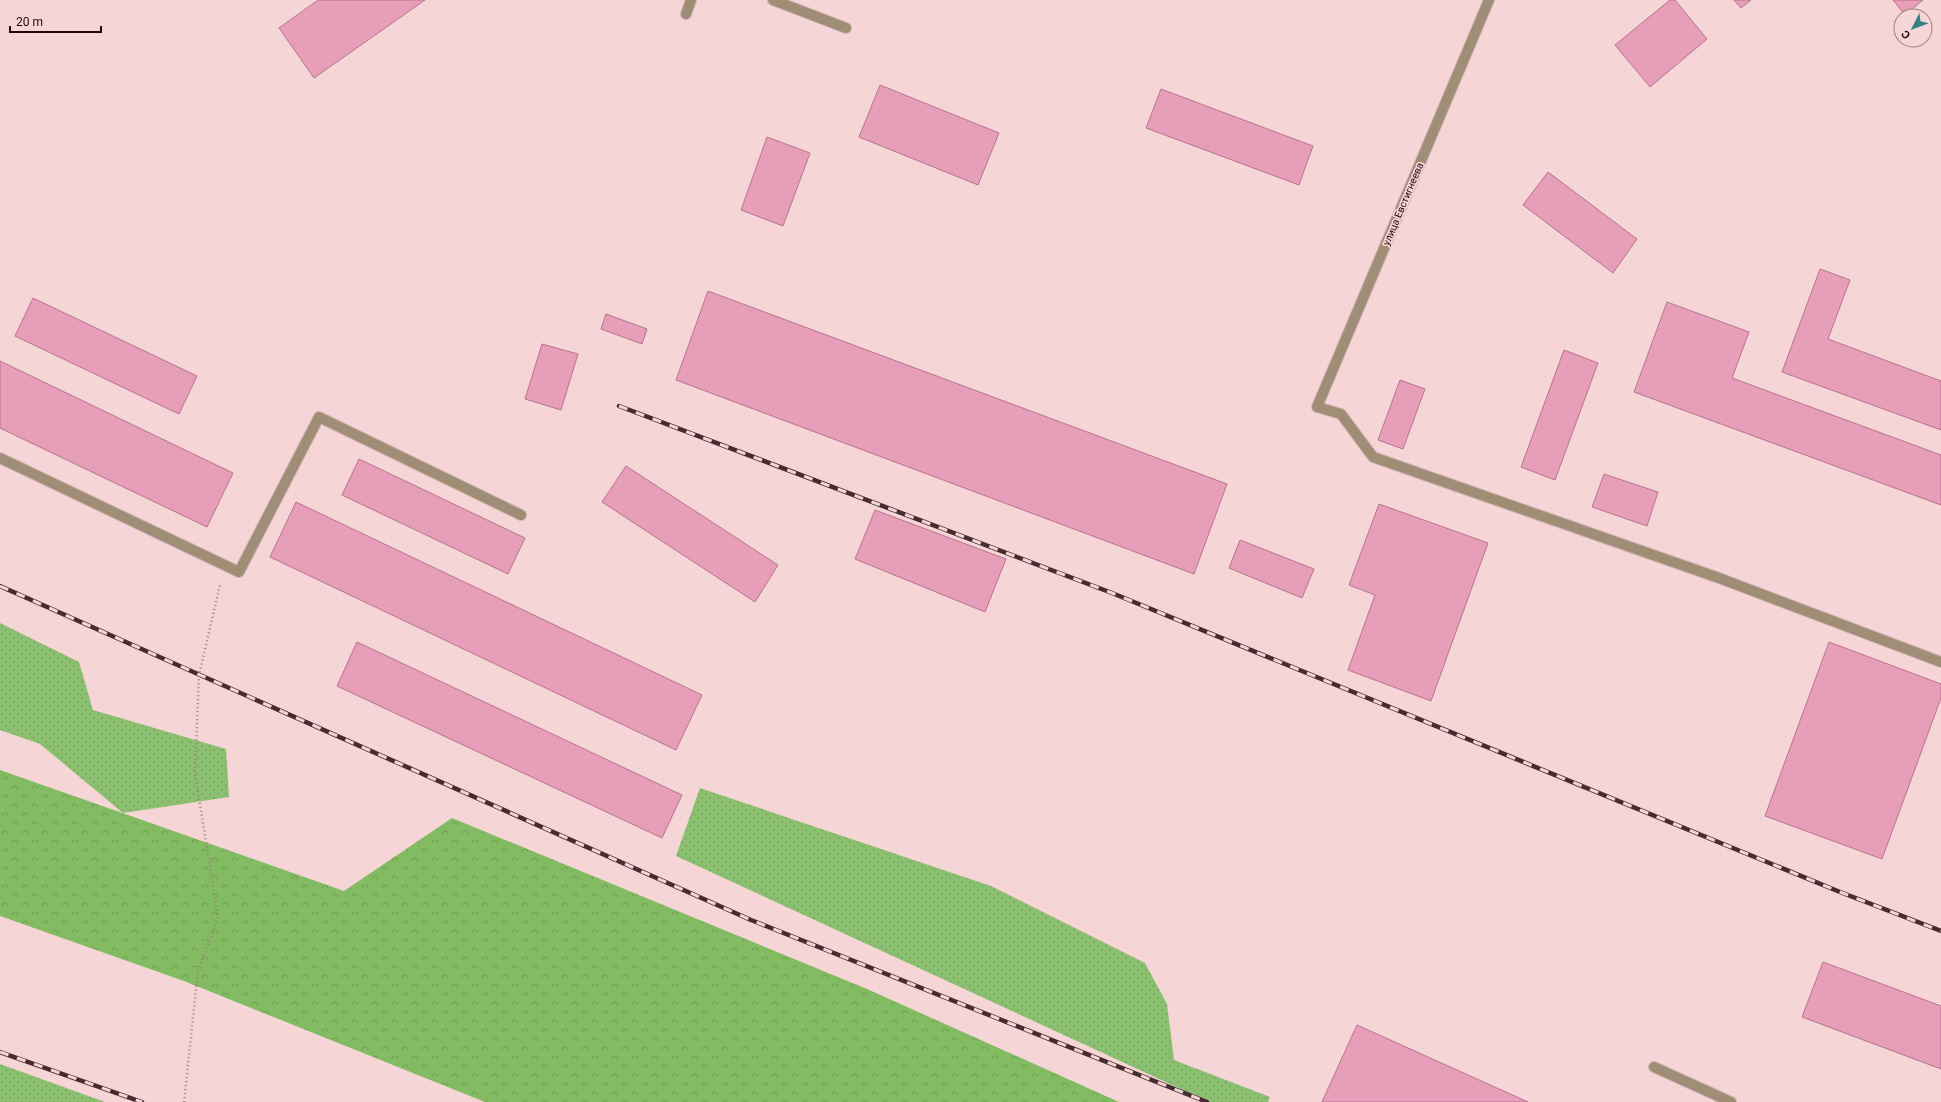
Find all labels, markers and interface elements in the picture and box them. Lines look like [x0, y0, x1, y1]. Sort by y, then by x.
scale bar [10, 8, 101, 34]
north arrow [1893, 8, 1933, 48]
text: 20 m [16, 15, 43, 29]
text: С [1899, 27, 1913, 41]
street label: улица Евстигнеева [1381, 161, 1425, 247]

